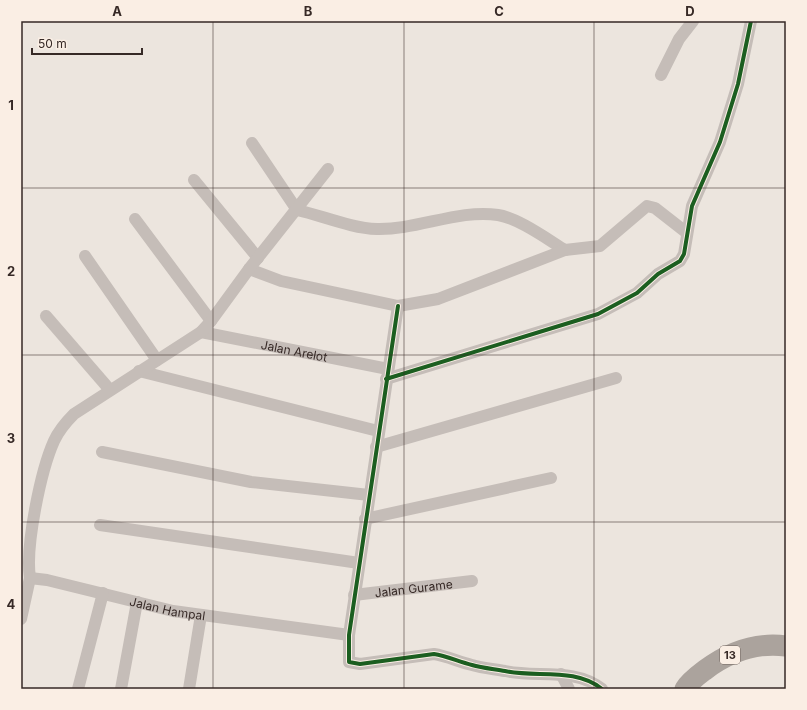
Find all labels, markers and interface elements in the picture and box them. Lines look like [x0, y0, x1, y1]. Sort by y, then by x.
text: A [112, 3, 122, 19]
text: B [304, 3, 313, 19]
text: C [494, 3, 504, 19]
text: D [685, 3, 695, 19]
scale bar [32, 30, 142, 56]
text: 50 m [38, 36, 67, 51]
text: 1 [8, 97, 14, 113]
text: 2 [7, 263, 15, 279]
street label: Jalan Arelot [260, 337, 329, 364]
text: 3 [7, 430, 15, 446]
street label: Jalan Gurame [374, 576, 453, 600]
street label: Jalan Hampal [128, 593, 206, 623]
text: 4 [7, 596, 16, 612]
road number: 13 [720, 646, 740, 664]

